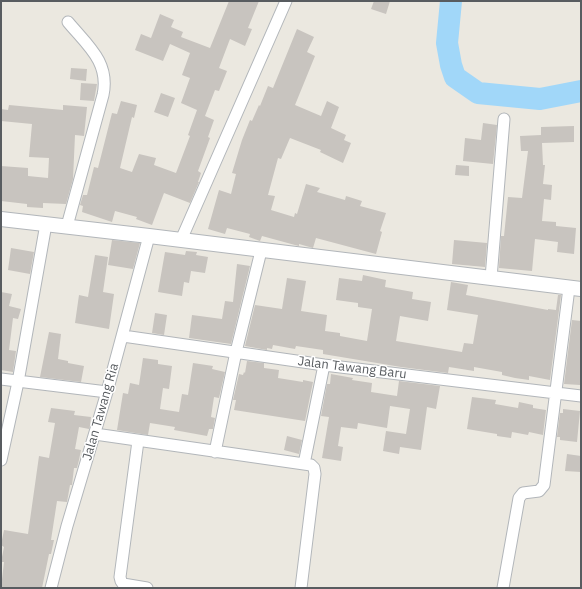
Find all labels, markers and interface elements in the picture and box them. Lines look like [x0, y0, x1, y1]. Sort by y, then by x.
street label: Jalan Tawang Baru [297, 354, 407, 382]
street label: Jalan Tawang Ria [80, 362, 122, 462]

